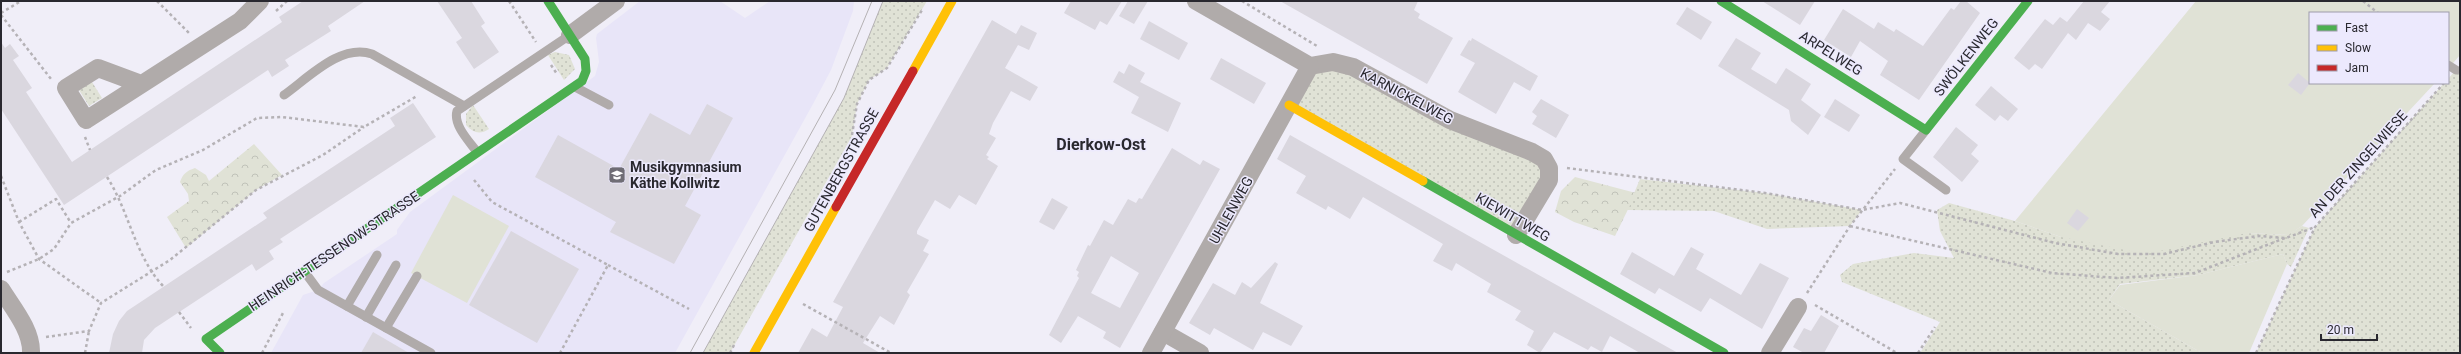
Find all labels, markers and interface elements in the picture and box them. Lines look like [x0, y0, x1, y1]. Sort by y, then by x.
legend [2309, 12, 2449, 84]
street label: SWÖLKENWEG [1931, 15, 2001, 99]
text: Fast [2345, 21, 2368, 35]
street label: ARPELWEG [1797, 27, 1865, 79]
text: Slow [2345, 41, 2371, 55]
text: Jam [2345, 61, 2369, 75]
street label: KARNICKELWEG [1358, 65, 1456, 127]
street label: GUTENBERGSTRASSE [800, 105, 882, 235]
street label: AN DER ZINGELWIESE [2306, 107, 2410, 221]
district label: Dierkow-Ost [1056, 135, 1146, 154]
place label: Musikgymnasium Käthe Kollwitz [630, 159, 742, 191]
school or university icon: Musikgymnasium Käthe Kollwitz [607, 165, 627, 185]
street label: UHLENWEG [1206, 174, 1256, 246]
street label: HEINRICH-TESSENOW-STRASSE [246, 188, 422, 314]
street label: KIEWITTWEG [1473, 189, 1553, 245]
scale bar [2321, 316, 2377, 342]
text: 20 m [2327, 323, 2354, 337]

